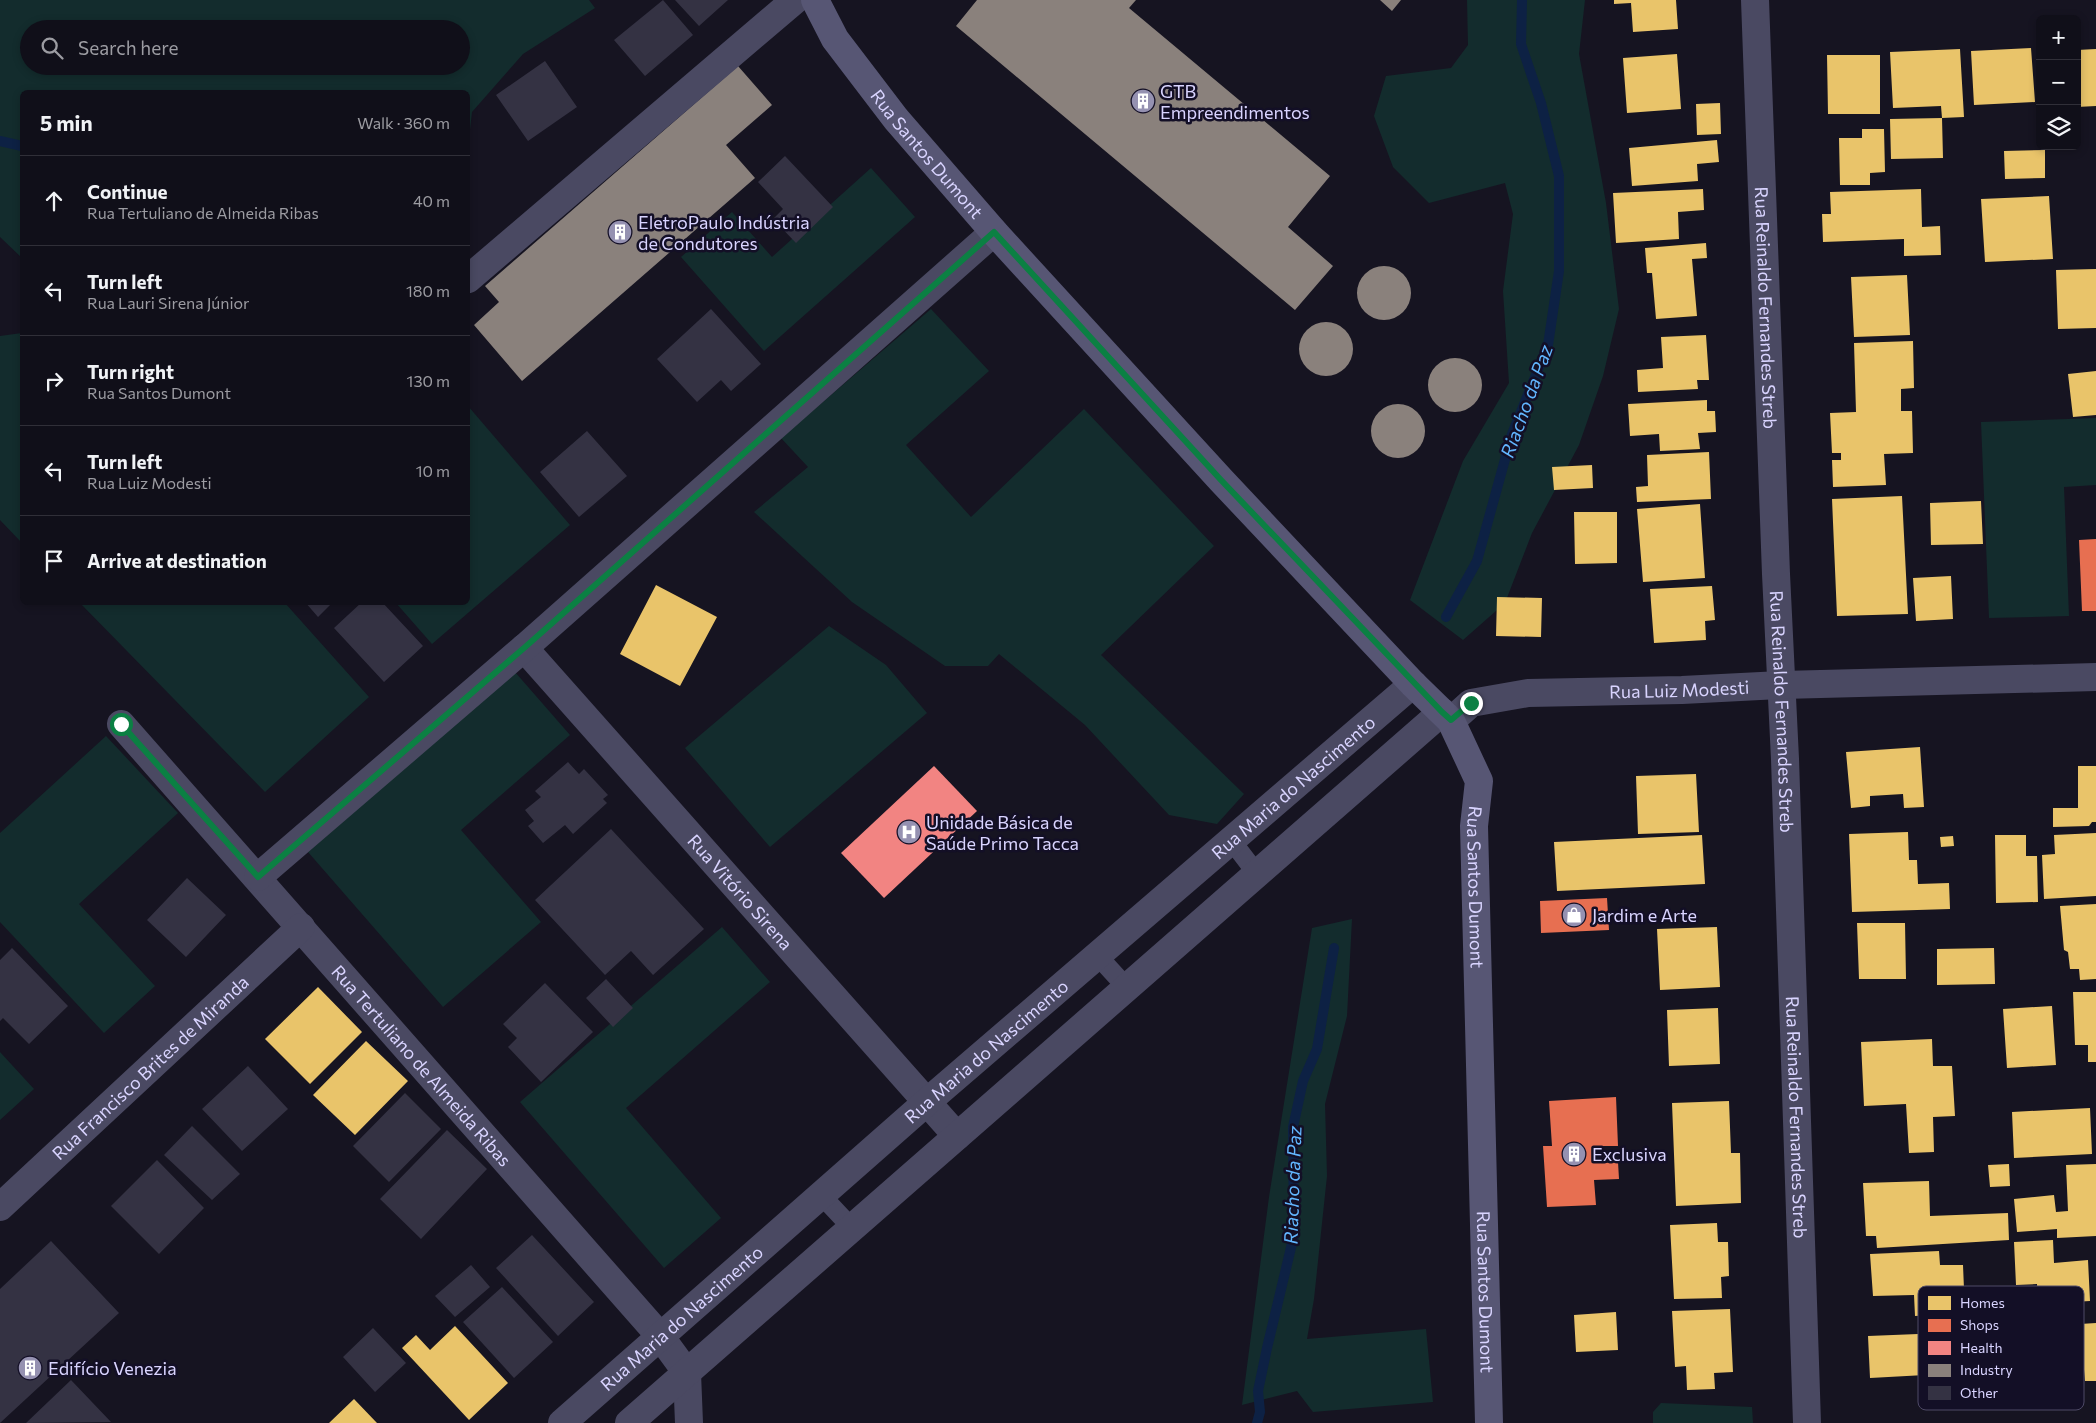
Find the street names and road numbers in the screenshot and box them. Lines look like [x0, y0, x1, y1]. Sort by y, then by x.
street label: Rua Santos Dumont [866, 85, 988, 223]
street label: Rua Reinaldo Fernandes Streb [1751, 186, 1782, 429]
street label: Rua Reinaldo Fernandes Streb [1766, 590, 1798, 833]
street label: Rua Luiz Modesti [1609, 676, 1750, 702]
street label: Rua Maria do Nascimento [1207, 711, 1380, 864]
street label: Rua Santos Dumont [1463, 805, 1489, 968]
street label: Rua Vitório Sirena [683, 829, 797, 954]
street label: Rua Tertuliano de Almeida Ribas [327, 960, 516, 1171]
street label: Rua Francisco Brites de Miranda [47, 971, 253, 1164]
street label: Rua Maria do Nascimento [900, 975, 1072, 1128]
street label: Rua Reinaldo Fernandes Streb [1782, 996, 1812, 1239]
street label: Rua Santos Dumont [1473, 1211, 1499, 1373]
street label: Rua Maria do Nascimento [596, 1241, 767, 1395]

